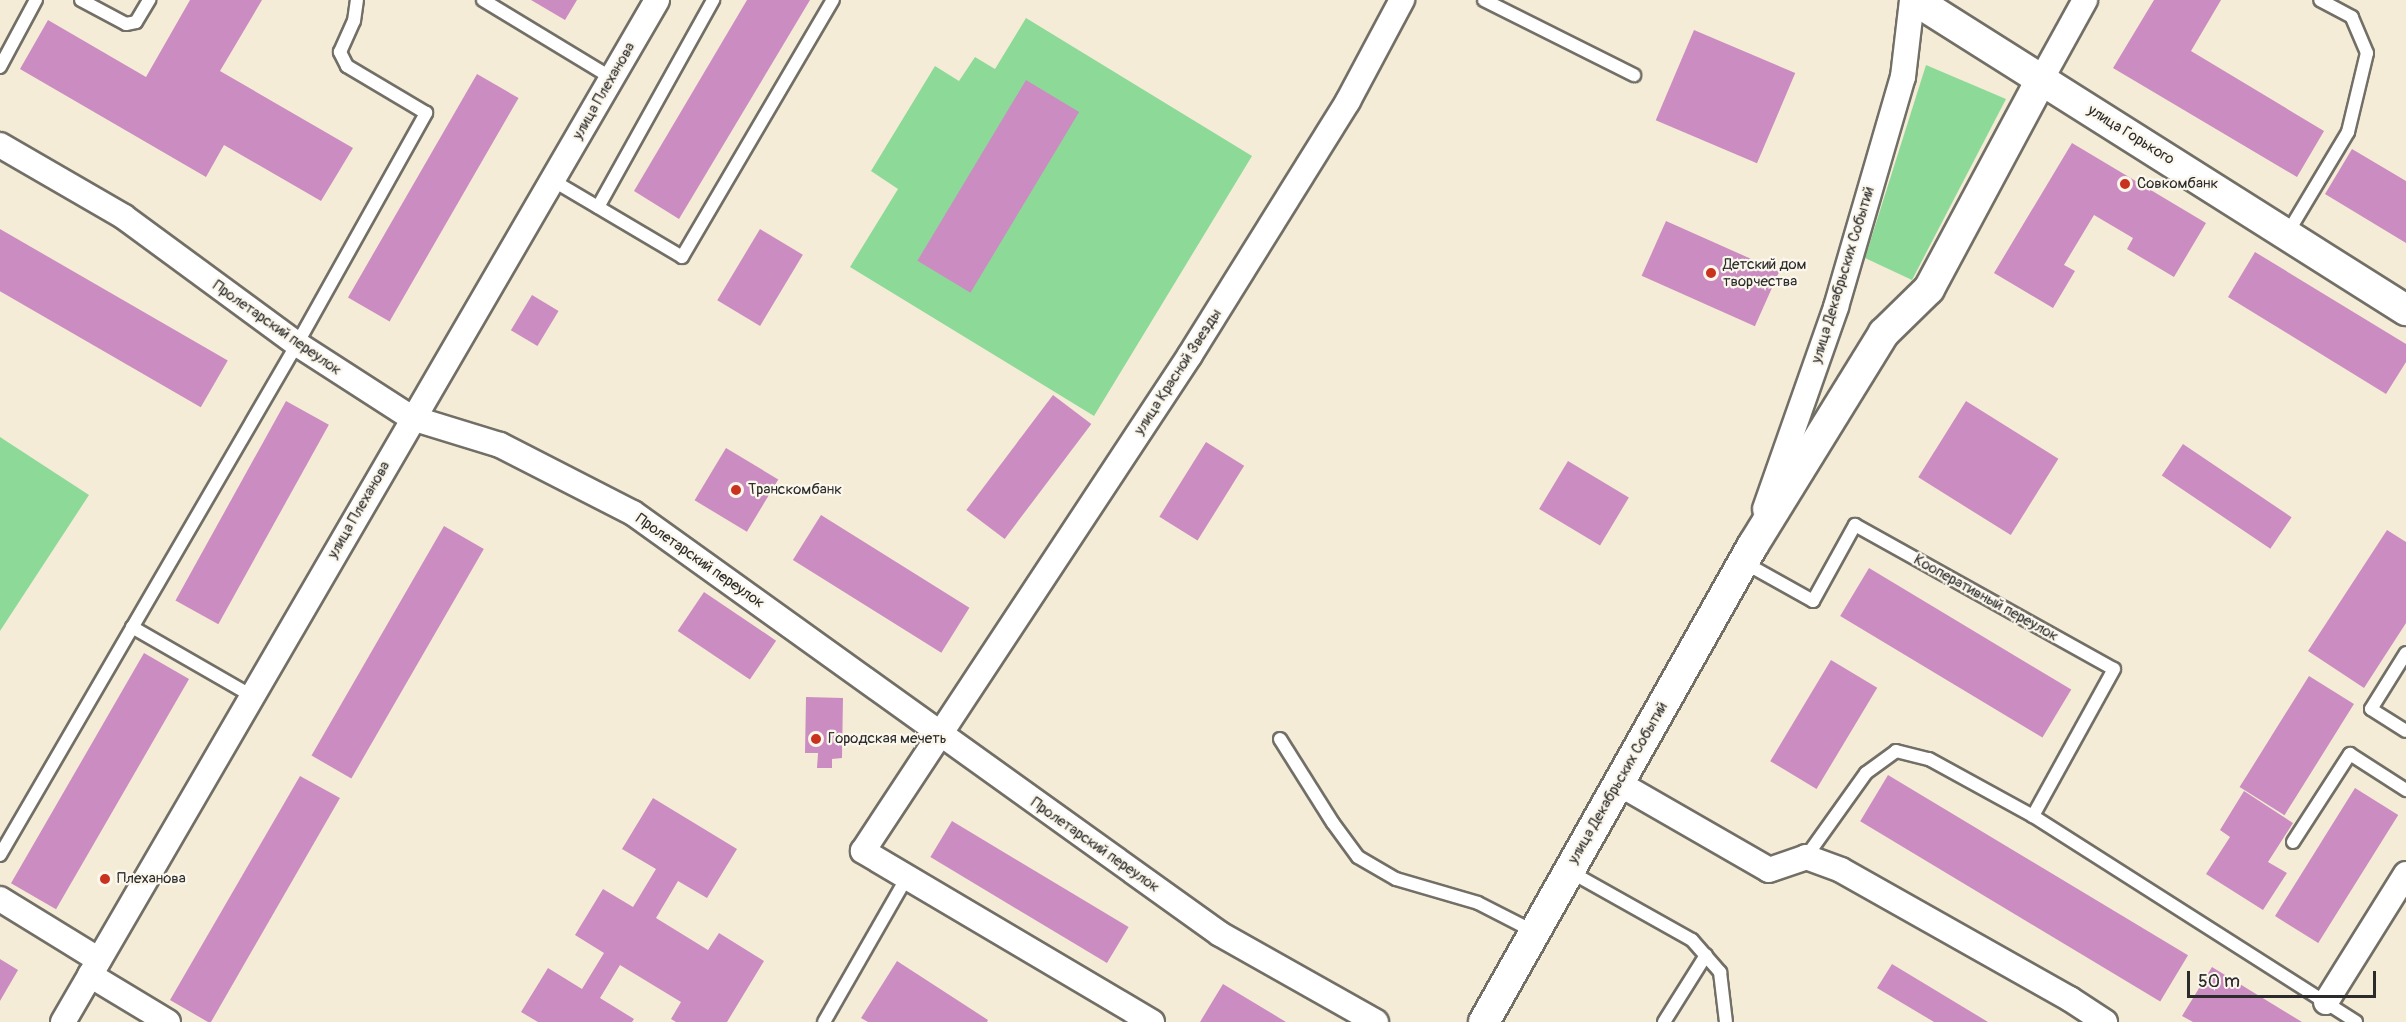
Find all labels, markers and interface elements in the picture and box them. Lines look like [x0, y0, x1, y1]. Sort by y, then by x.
street label: улица Плеханова [569, 39, 639, 143]
street label: улица Горького [2084, 101, 2178, 169]
place label: Совкомбанк [2137, 175, 2218, 193]
marker: Совкомбанк [2118, 177, 2132, 191]
street label: улица Декабрьских Событий [1808, 185, 1878, 365]
place label: Детский дом творчества [1723, 255, 1806, 290]
marker: Детский дом творчества [1704, 266, 1718, 280]
street label: Пролетарский переулок [209, 277, 345, 379]
street label: улица Красной Звезды [1131, 306, 1225, 438]
street label: улица Плеханова [324, 458, 394, 562]
place label: Транскомбанк [748, 481, 842, 499]
marker: Транскомбанк [729, 483, 743, 497]
street label: Пролетарский переулок [632, 510, 768, 612]
street label: Кооперативный переулок [1911, 551, 2061, 645]
street label: улица Декабрьских Событий [1564, 699, 1672, 867]
place label: Городская мечеть [828, 730, 947, 748]
marker: Городская мечеть [809, 732, 823, 746]
street label: Пролетарский переулок [1027, 794, 1163, 896]
place label: Плеханова [117, 870, 186, 888]
marker: Плеханова [98, 872, 112, 886]
scale bar [2190, 959, 2379, 997]
text: 50 m [2198, 970, 2240, 993]

